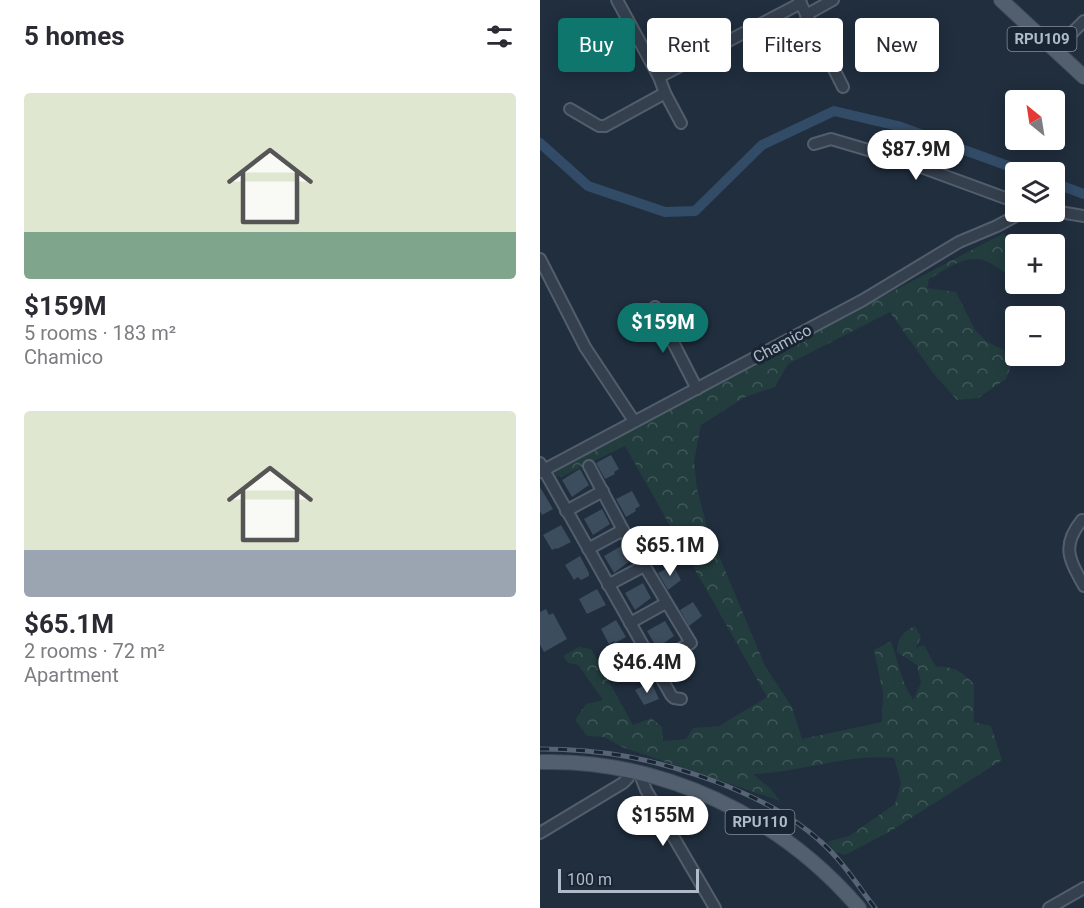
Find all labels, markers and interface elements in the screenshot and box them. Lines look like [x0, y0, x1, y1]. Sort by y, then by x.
chip: Buy [558, 18, 635, 72]
chip: Rent [647, 18, 731, 72]
chip: Filters [743, 18, 843, 72]
chip: New [855, 18, 939, 72]
icon: filters [483, 20, 516, 53]
text: 5 homes [24, 21, 125, 51]
road number: RPU109 [1008, 27, 1076, 51]
north arrow [1005, 90, 1065, 150]
map controls [1005, 90, 1065, 366]
pin: $87.9M [867, 130, 965, 181]
icon: home [216, 132, 324, 240]
text: $87.9M [881, 137, 951, 161]
button: layers [1005, 162, 1065, 222]
button: + [1005, 234, 1065, 294]
text: $159M [24, 291, 106, 321]
pin: $159M [621, 303, 705, 354]
button: − [1005, 306, 1065, 366]
text: $159M [631, 310, 695, 334]
street label: Chamico [750, 320, 815, 367]
text: 5 rooms · 183 m² [24, 321, 176, 345]
text: Chamico [24, 345, 103, 369]
icon: home [216, 450, 324, 558]
pin: $65.1M [621, 526, 719, 577]
text: $65.1M [635, 533, 705, 557]
text: $65.1M [24, 609, 114, 639]
text: 2 rooms · 72 m² [24, 639, 165, 663]
pin: $46.4M [598, 643, 696, 694]
text: $46.4M [612, 650, 682, 674]
text: Apartment [24, 663, 119, 687]
pin: $155M [621, 796, 705, 847]
text: $155M [631, 803, 695, 827]
road number: RPU110 [726, 810, 794, 834]
scale bar [558, 866, 699, 894]
text: 100 m [567, 870, 612, 889]

